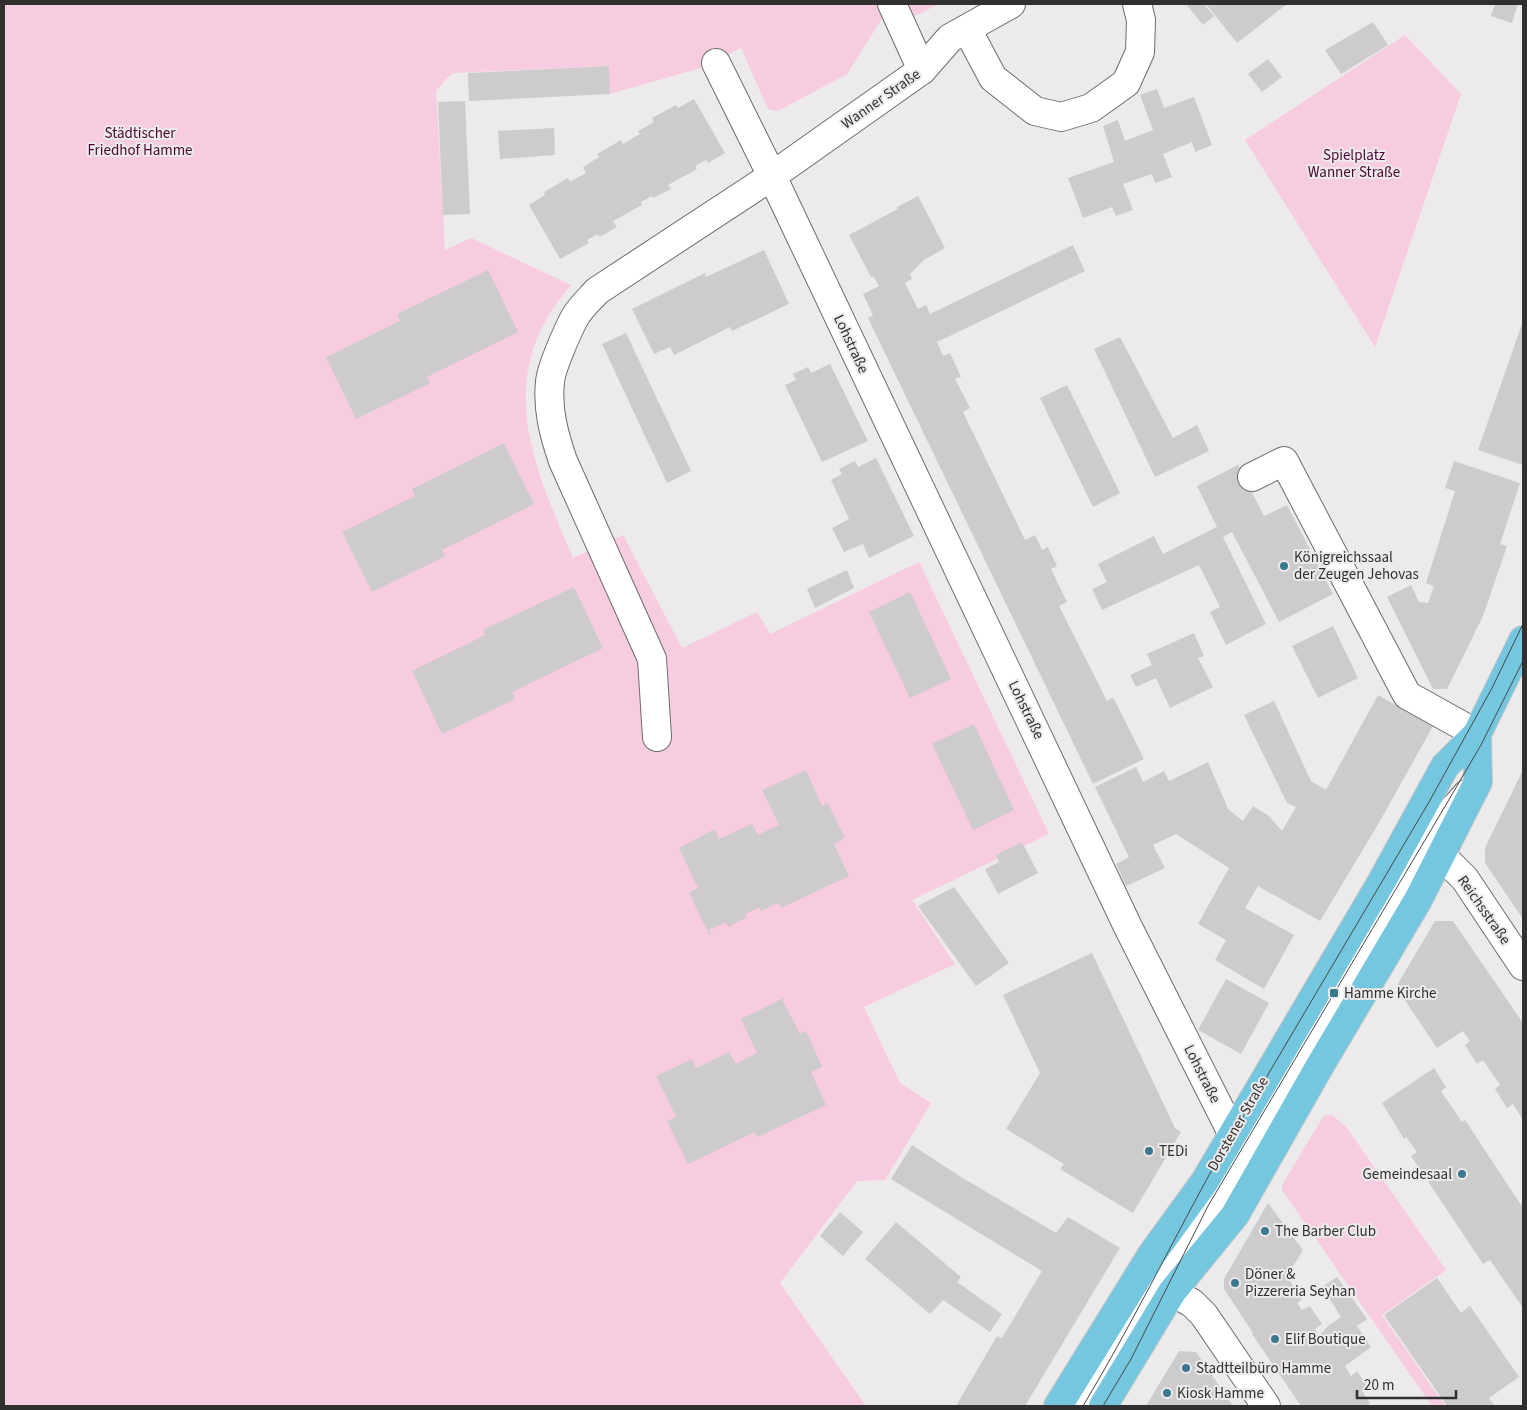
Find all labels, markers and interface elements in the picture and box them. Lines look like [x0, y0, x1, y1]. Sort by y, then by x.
street label: Wanner Straße [837, 64, 925, 134]
park label: Städtischer Friedhof Hamme [87, 123, 193, 161]
park label: Spielplatz Wanner Straße [1308, 145, 1400, 183]
street label: Lohstraße [828, 311, 874, 377]
place label: Königreichssaal der Zeugen Jehovas [1294, 547, 1419, 585]
marker: Königreichssaal der Zeugen Jehovas [1278, 560, 1290, 572]
street label: Lohstraße [1003, 677, 1049, 743]
street label: Reichsstraße [1452, 871, 1516, 949]
place label: Hamme Kirche [1344, 983, 1437, 1004]
marker: Hamme Kirche [1328, 987, 1340, 999]
street label: Lohstraße [1178, 1041, 1226, 1107]
street label: Dorstener Straße [1202, 1073, 1274, 1175]
place label: TEDi [1159, 1141, 1188, 1162]
marker: TEDi [1143, 1145, 1155, 1157]
place label: Gemeindesaal [1363, 1164, 1452, 1185]
marker: Gemeindesaal [1456, 1168, 1468, 1180]
place label: The Barber Club [1275, 1221, 1376, 1242]
marker: The Barber Club [1259, 1225, 1271, 1237]
place label: Döner & Pizzereria Seyhan [1245, 1264, 1356, 1302]
marker: Döner & Pizzereria Seyhan [1229, 1277, 1241, 1289]
place label: Elif Boutique [1285, 1329, 1366, 1350]
marker: Elif Boutique [1269, 1333, 1281, 1345]
place label: Stadtteilbüro Hamme [1196, 1358, 1331, 1379]
marker: Stadtteilbüro Hamme [1180, 1362, 1192, 1374]
scale bar [1357, 1368, 1456, 1400]
text: 20 m [1364, 1375, 1394, 1396]
place label: Kiosk Hamme [1177, 1383, 1264, 1404]
marker: Kiosk Hamme [1161, 1387, 1173, 1399]

